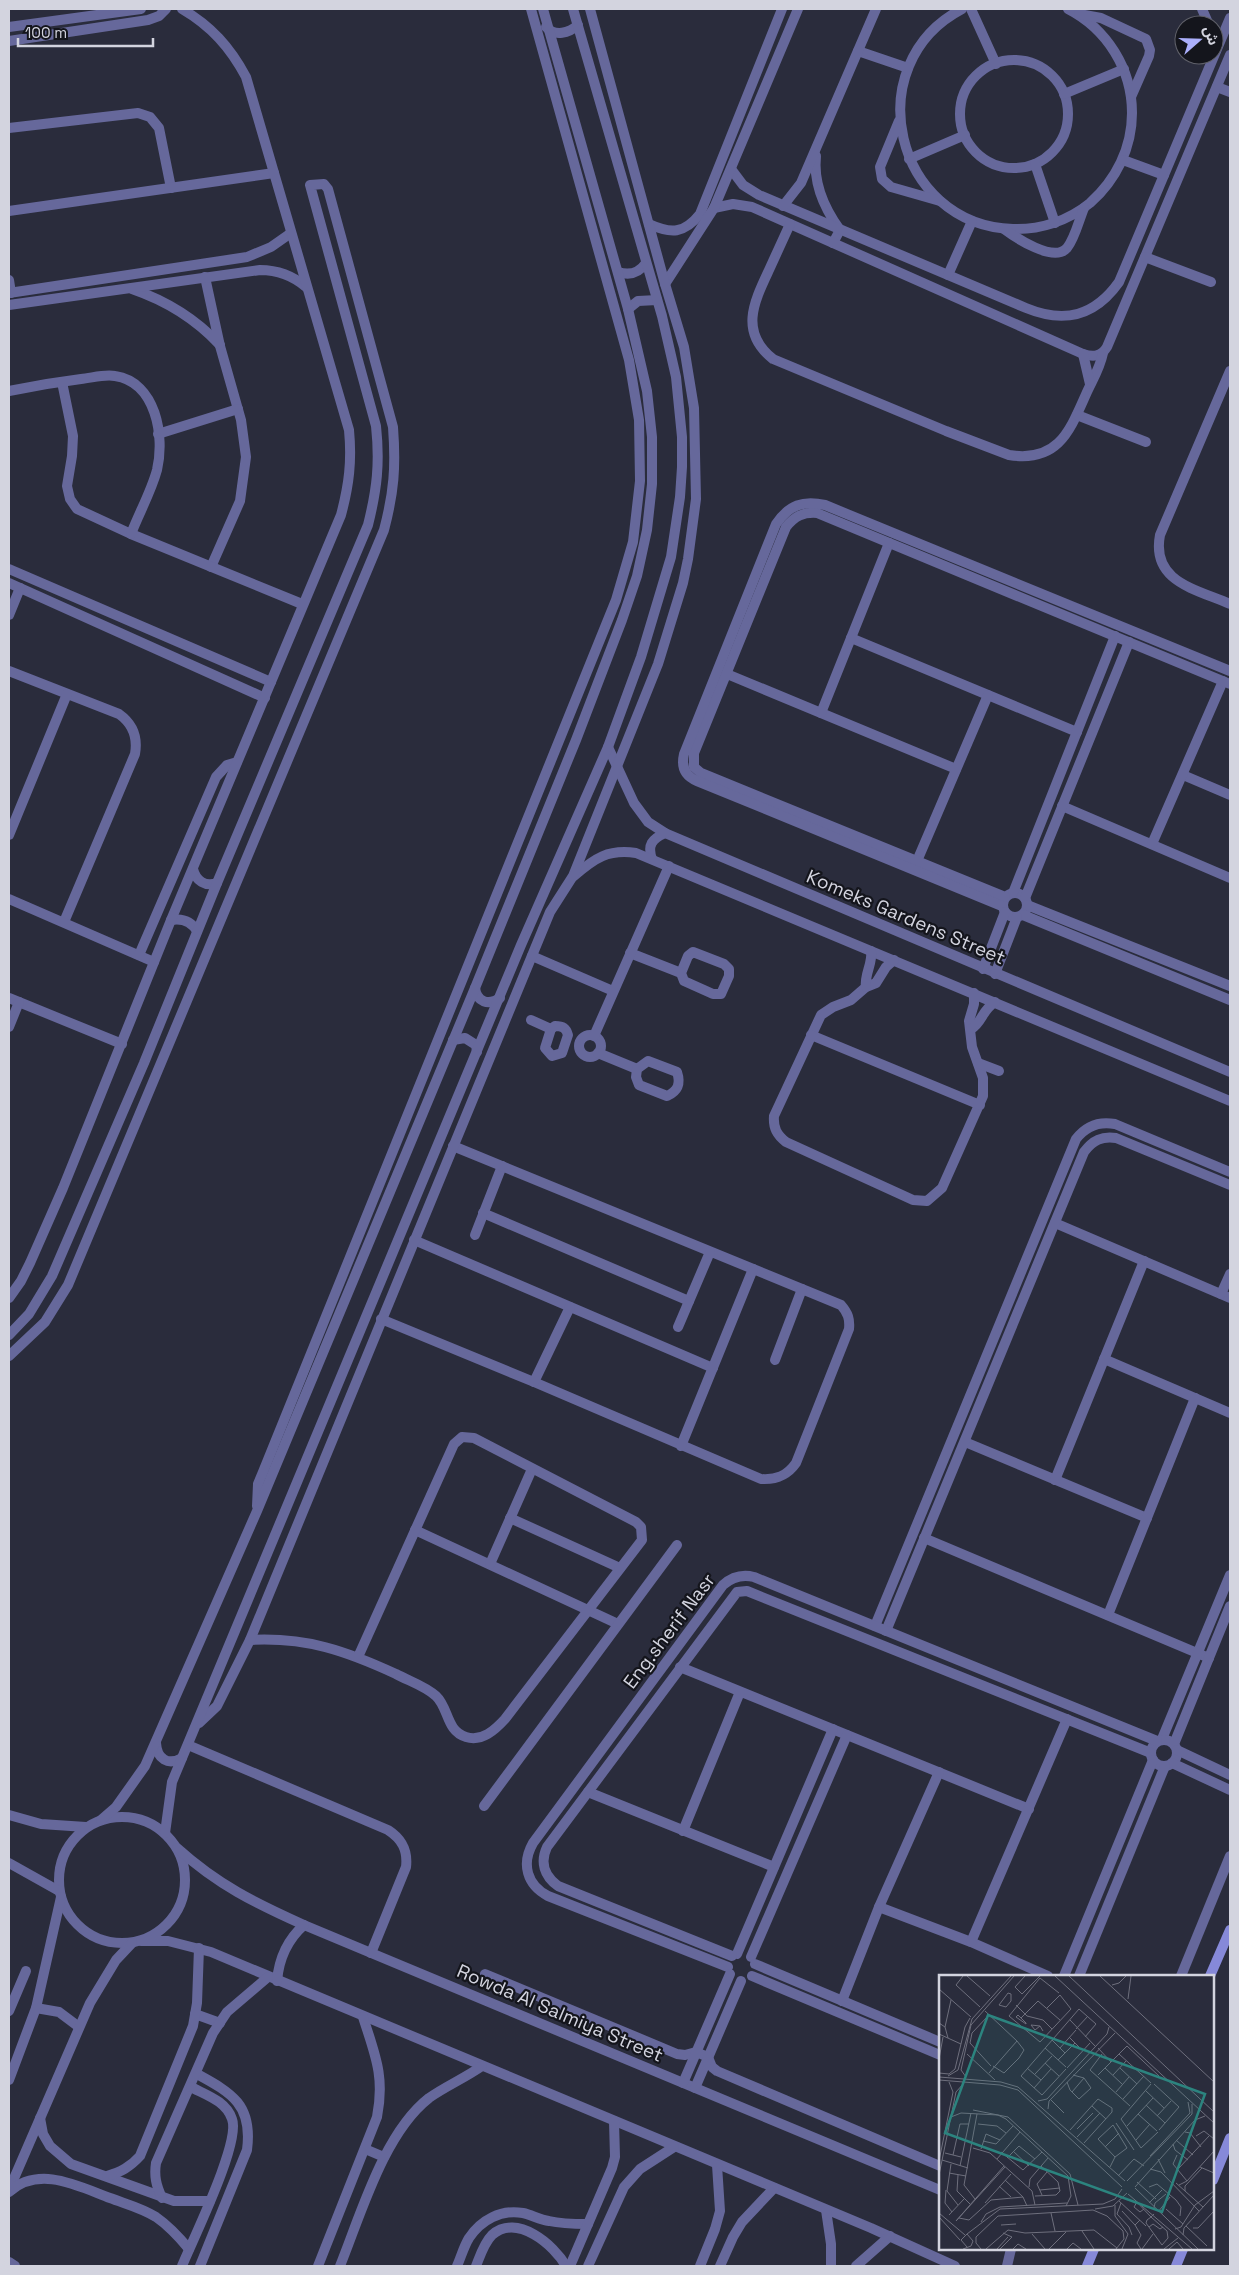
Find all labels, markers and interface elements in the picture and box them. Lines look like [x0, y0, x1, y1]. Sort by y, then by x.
scale bar [18, 15, 152, 47]
north arrow [1174, 15, 1224, 65]
text: 100 m [25, 23, 67, 42]
text: ش [1199, 23, 1223, 48]
street label: Komeks Gardens Street [803, 864, 1009, 970]
street label: Eng.sherif Nasr [617, 1568, 721, 1694]
street label: Rowda Al Salmiya Street [453, 1958, 667, 2068]
inset map [939, 1975, 1214, 2250]

